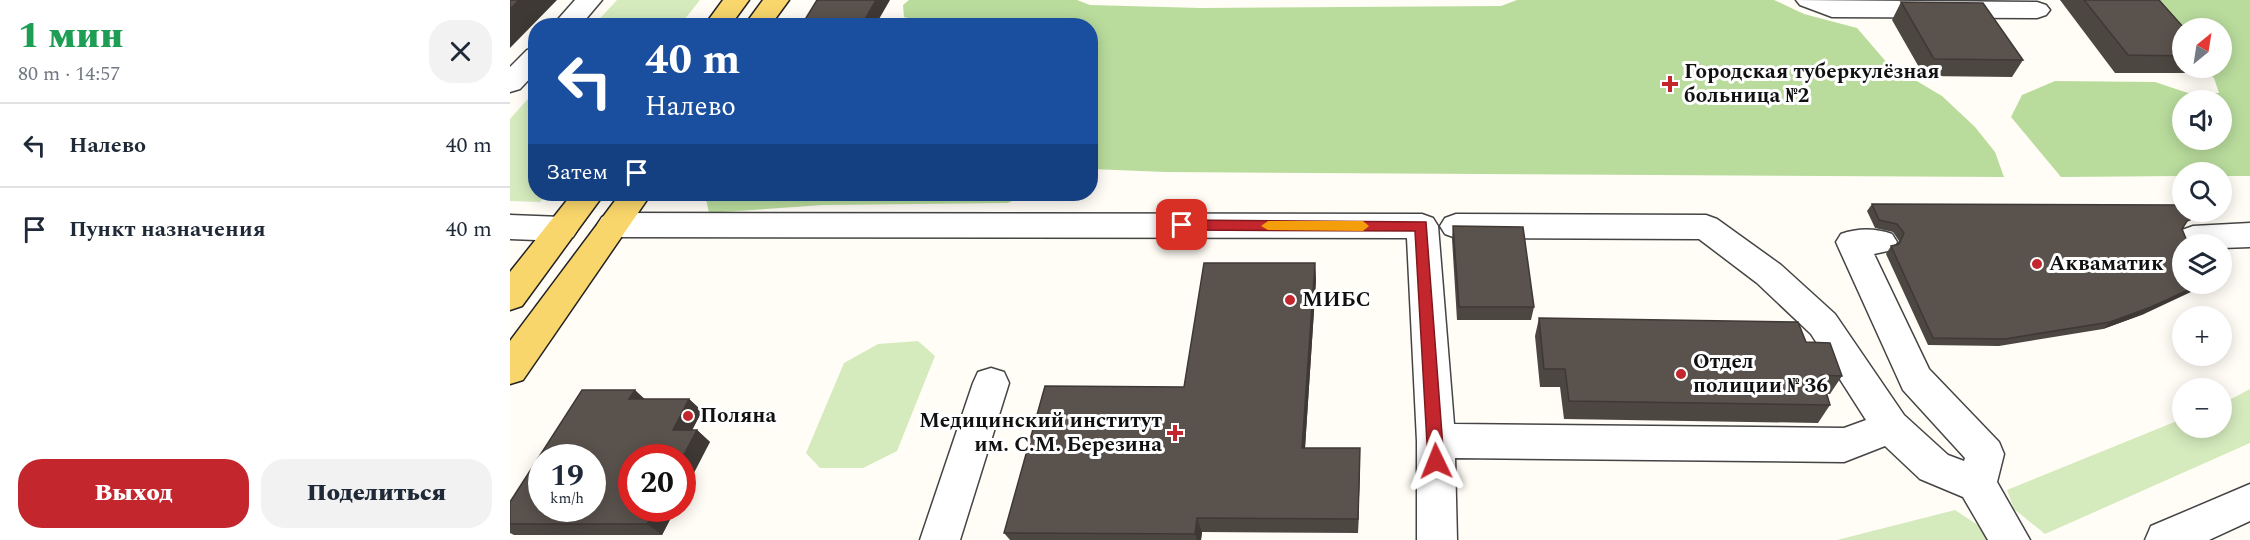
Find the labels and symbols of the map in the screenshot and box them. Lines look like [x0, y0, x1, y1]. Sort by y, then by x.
north arrow [2172, 18, 2232, 78]
place label: Городская туберкулёзная больница №2 [1684, 56, 1940, 112]
marker: Городская туберкулёзная больница №2 [1661, 75, 1679, 93]
pin [1156, 199, 1207, 250]
place label: Акваматик [2049, 248, 2164, 280]
marker: Акваматик [2030, 257, 2044, 271]
place label: МИБС [1302, 284, 1371, 316]
marker: МИБС [1283, 293, 1297, 307]
place label: Отдел полиции № 36 [1693, 346, 1828, 402]
marker: Отдел полиции № 36 [1674, 367, 1688, 381]
place label: Поляна [700, 400, 777, 432]
place label: Медицинский институт им. С.М. Березина [919, 405, 1162, 461]
marker: Поляна [681, 409, 695, 423]
marker: Медицинский институт им. С.М. Березина [1166, 424, 1184, 442]
position arrow [1404, 429, 1468, 493]
speed limit sign: 20 [618, 444, 696, 522]

